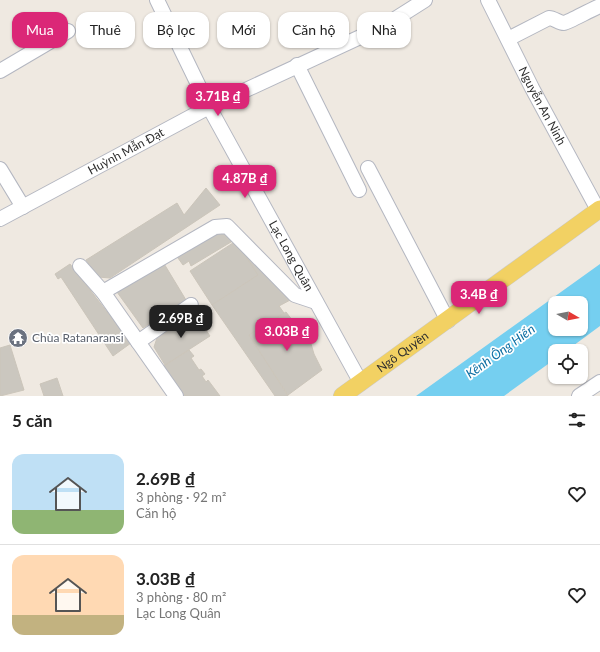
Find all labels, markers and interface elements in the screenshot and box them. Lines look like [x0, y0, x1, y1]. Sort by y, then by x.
chip: Mua [12, 12, 68, 48]
chip: Thuê [76, 12, 135, 48]
chip: Bộ lọc [143, 12, 209, 48]
chip: Mới [217, 12, 270, 48]
chip: Căn hộ [278, 12, 349, 48]
chip: Nhà [357, 12, 411, 48]
street label: Nguyễn An Ninh [516, 64, 570, 148]
pin: 3.71B ₫ [181, 83, 255, 117]
text: 3.71B ₫ [195, 88, 241, 104]
street label: Huỳnh Mẫn Đạt [85, 124, 167, 178]
pin: 4.87B ₫ [208, 165, 282, 199]
text: 4.87B ₫ [222, 170, 268, 186]
street label: Lạc Long Quân [266, 218, 317, 294]
pin: 3.4B ₫ [446, 281, 512, 315]
text: 3.4B ₫ [460, 286, 498, 302]
north arrow [548, 296, 588, 336]
map controls [548, 296, 588, 384]
pin: 2.69B ₫ [144, 305, 218, 339]
text: 2.69B ₫ [158, 310, 204, 326]
pin: 3.03B ₫ [250, 318, 324, 352]
water label: Kênh Ông Hiển [462, 320, 538, 381]
text: 3.03B ₫ [264, 323, 310, 339]
temple icon: Chùa Ratanaransi [7, 327, 29, 349]
street label: Ngô Quyền [374, 328, 431, 375]
place label: Chùa Ratanaransi [32, 330, 124, 345]
button: locate [548, 344, 588, 384]
icon: filters [566, 409, 588, 431]
text: 5 căn [12, 410, 52, 431]
text: 2.69B ₫ [136, 468, 195, 489]
icon: home [44, 470, 92, 518]
icon: heart [566, 483, 588, 505]
text: 3 phòng · 92 m² [136, 489, 226, 505]
text: Căn hộ [136, 505, 176, 521]
text: 3.03B ₫ [136, 568, 195, 589]
icon: home [44, 571, 92, 619]
icon: heart [566, 584, 588, 606]
text: 3 phòng · 80 m² [136, 589, 226, 605]
text: Lạc Long Quân [136, 605, 221, 621]

